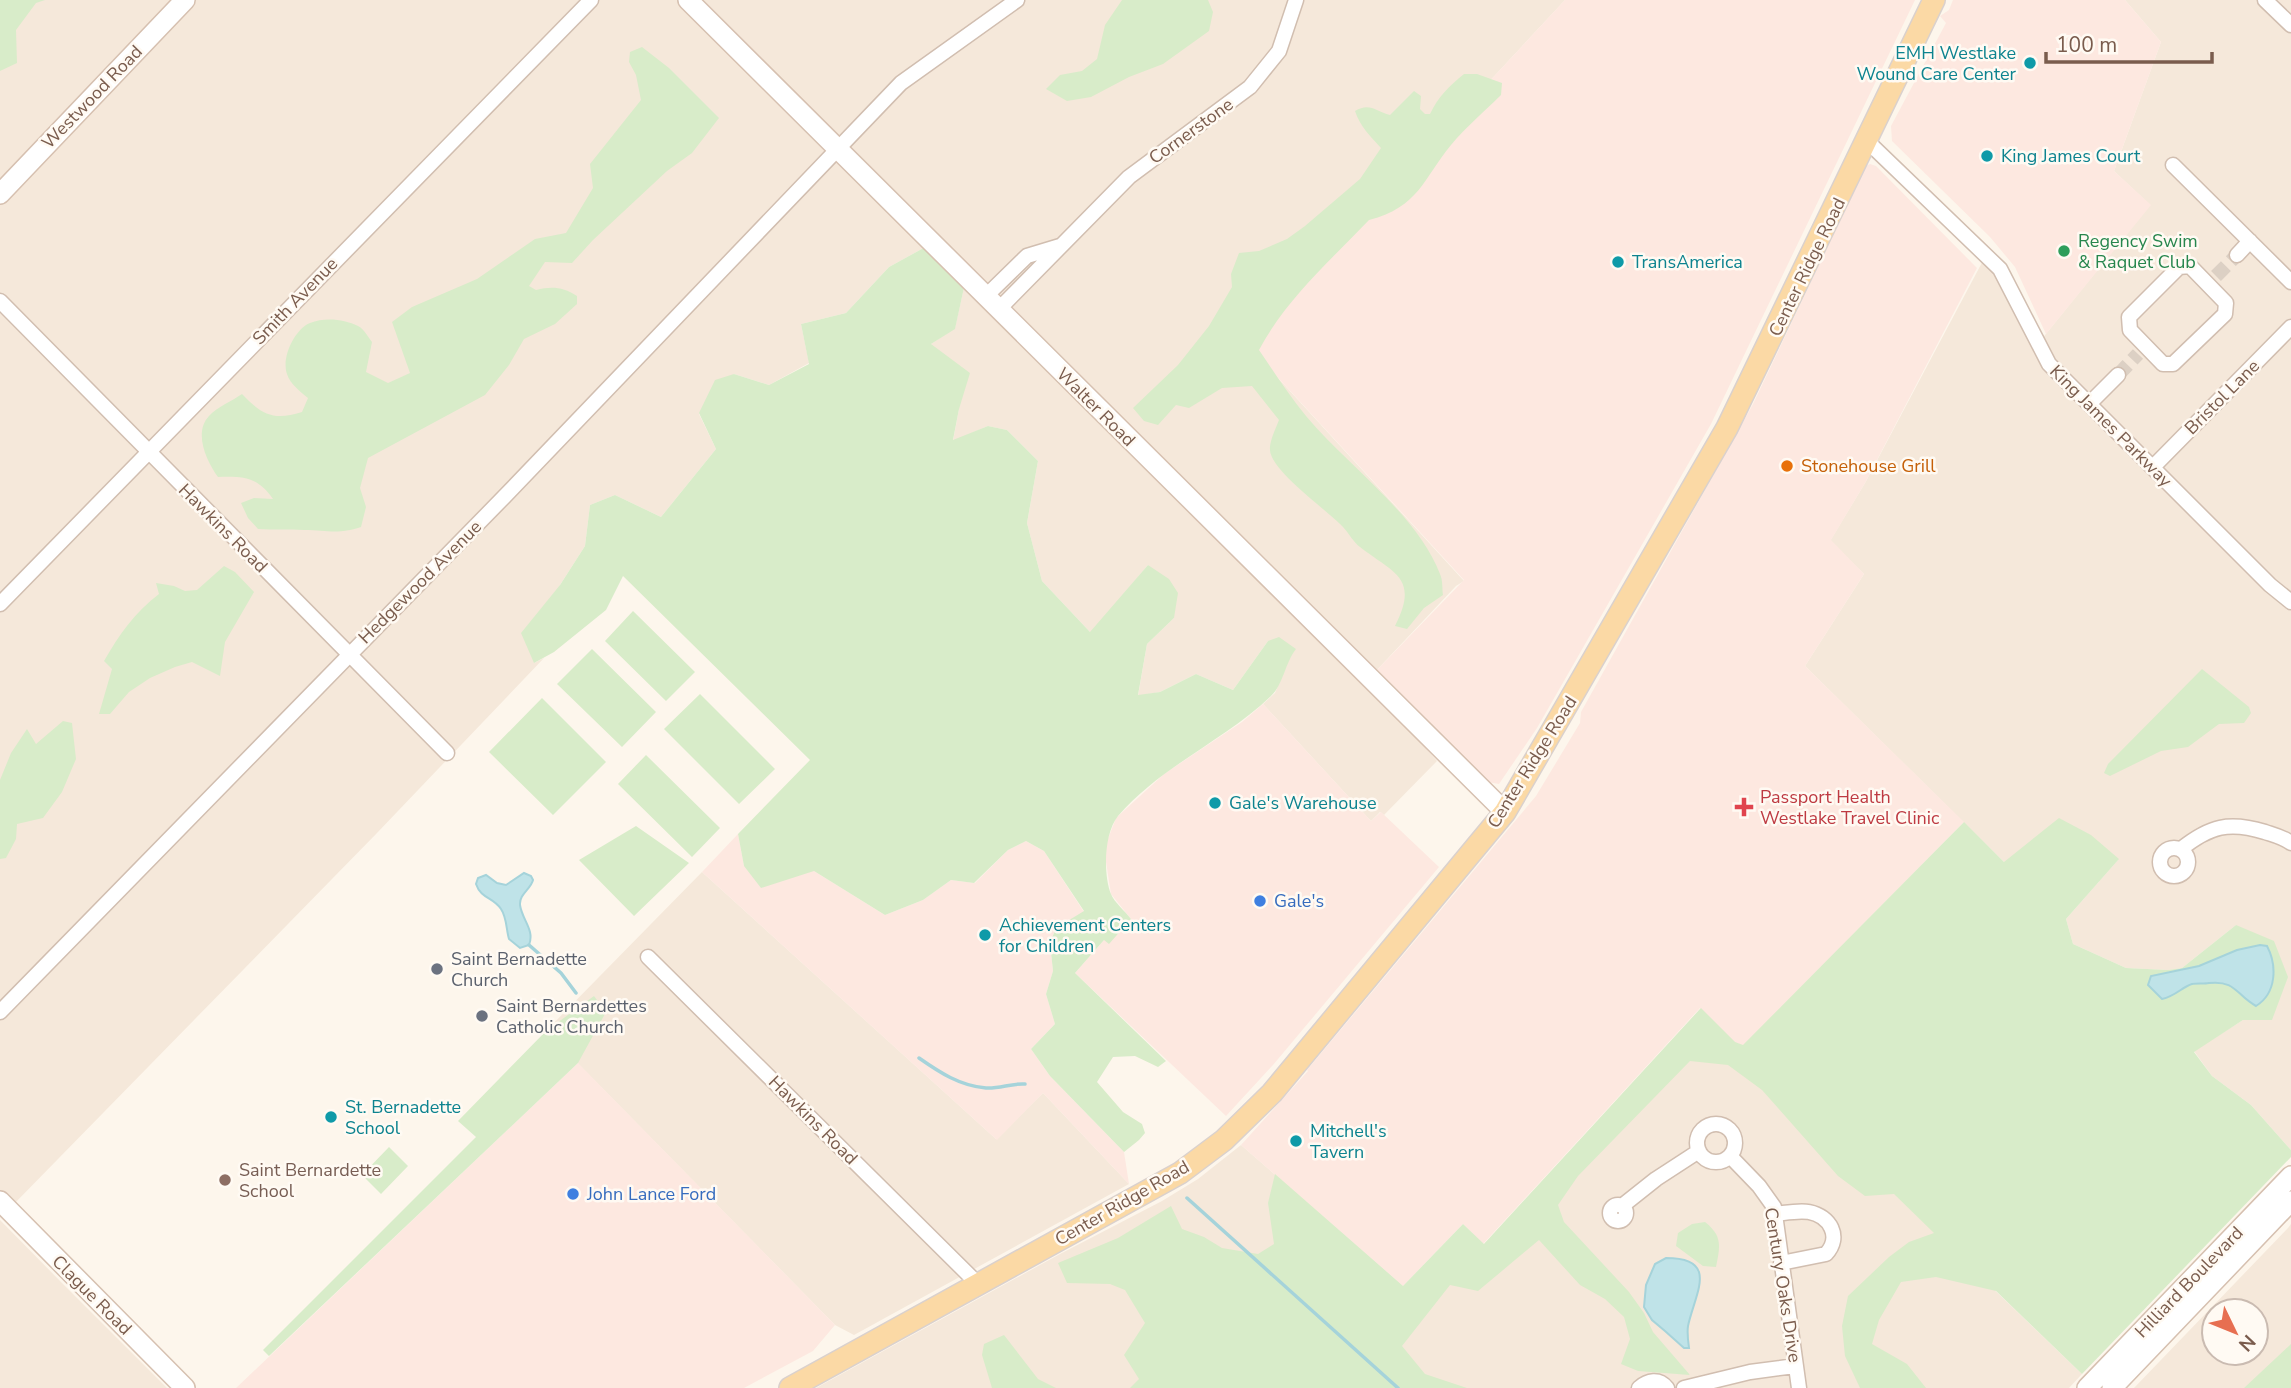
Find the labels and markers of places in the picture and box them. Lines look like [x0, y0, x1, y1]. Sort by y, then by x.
place label: EMH Westlake Wound Care Center [1856, 41, 2017, 86]
marker: EMH Westlake Wound Care Center [2022, 55, 2038, 71]
place label: King James Court [2001, 144, 2141, 168]
marker: King James Court [1979, 148, 1995, 164]
place label: Regency Swim & Raquet Club [2078, 229, 2198, 274]
marker: Regency Swim & Raquet Club [2056, 243, 2072, 259]
place label: TransAmerica [1632, 250, 1743, 274]
marker: TransAmerica [1610, 254, 1626, 270]
place label: Stonehouse Grill [1801, 454, 1936, 478]
marker: Stonehouse Grill [1779, 458, 1795, 474]
place label: Passport Health Westlake Travel Clinic [1760, 785, 1939, 830]
place label: Gale's Warehouse [1229, 791, 1376, 815]
marker: Gale's Warehouse [1207, 795, 1223, 811]
marker: Passport Health Westlake Travel Clinic [1734, 797, 1754, 817]
place label: Gale's [1274, 889, 1324, 913]
marker: Gale's [1252, 893, 1268, 909]
place label: Achievement Centers for Children [999, 913, 1171, 958]
marker: Achievement Centers for Children [977, 927, 993, 943]
place label: Saint Bernadette Church [451, 947, 587, 992]
marker: Saint Bernadette Church [429, 961, 445, 977]
place label: Saint Bernardettes Catholic Church [496, 994, 647, 1039]
marker: Saint Bernardettes Catholic Church [474, 1008, 490, 1024]
place label: St. Bernadette School [345, 1095, 461, 1140]
marker: St. Bernadette School [323, 1109, 339, 1125]
place label: Mitchell's Tavern [1310, 1119, 1387, 1164]
marker: Mitchell's Tavern [1288, 1133, 1304, 1149]
place label: Saint Bernardette School [239, 1158, 381, 1203]
marker: Saint Bernardette School [217, 1172, 233, 1188]
place label: John Lance Ford [586, 1182, 716, 1206]
marker: John Lance Ford [565, 1186, 581, 1202]

